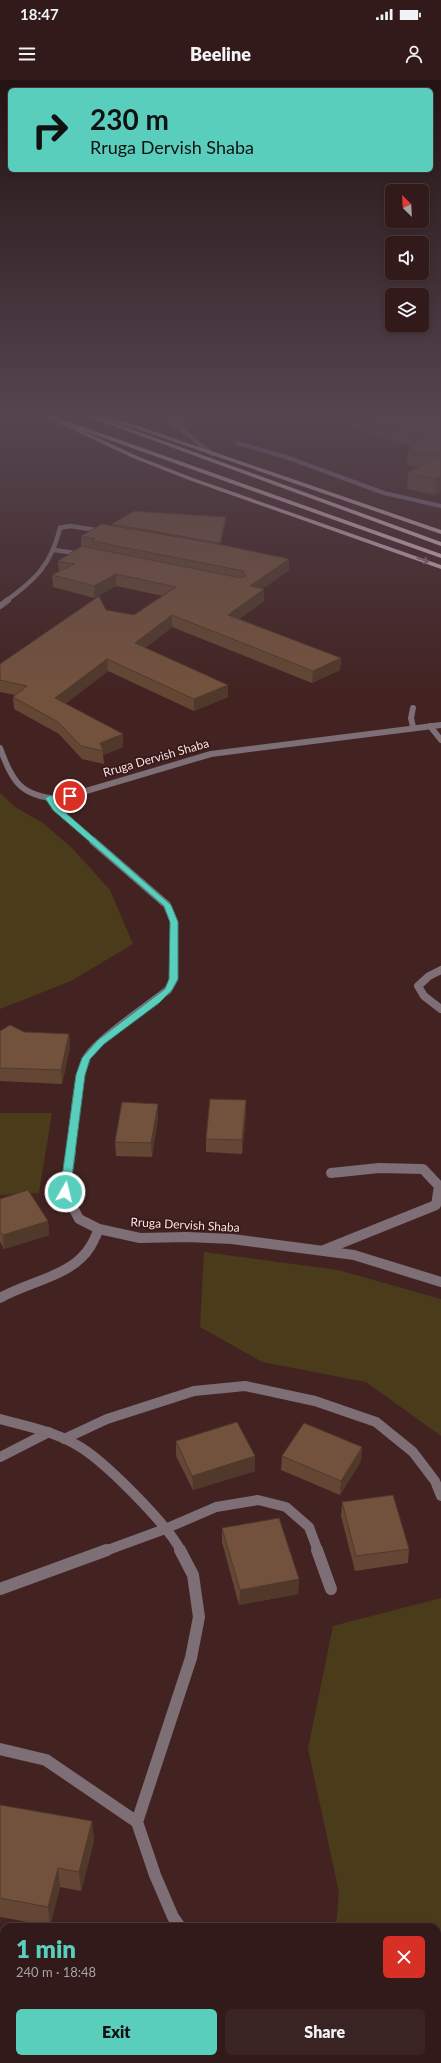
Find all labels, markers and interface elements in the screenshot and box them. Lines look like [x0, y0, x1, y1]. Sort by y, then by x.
text: 18:47 [20, 5, 59, 23]
icon: menu [16, 43, 38, 65]
text: Beeline [190, 43, 251, 65]
icon: person [403, 43, 425, 65]
text: 230 m [90, 102, 169, 136]
icon: right [24, 104, 76, 156]
text: Rruga Dervish Shaba [90, 136, 254, 158]
north arrow [385, 184, 429, 228]
map controls [385, 184, 429, 332]
button: sound [385, 236, 429, 280]
button: layers [385, 288, 429, 332]
one-way arrow [417, 557, 429, 565]
street label: Rruga Dervish Shaba [101, 735, 210, 780]
pin [53, 779, 87, 813]
icon: arrive [59, 785, 81, 807]
position arrow [44, 1171, 86, 1213]
street label: Rruga Dervish Shaba [130, 1214, 240, 1235]
text: 1 min [16, 1934, 76, 1963]
button: close [383, 1936, 425, 1978]
text: 240 m · 18:48 [16, 1964, 96, 1980]
button: Exit [16, 2009, 217, 2055]
button: Share [225, 2009, 425, 2055]

